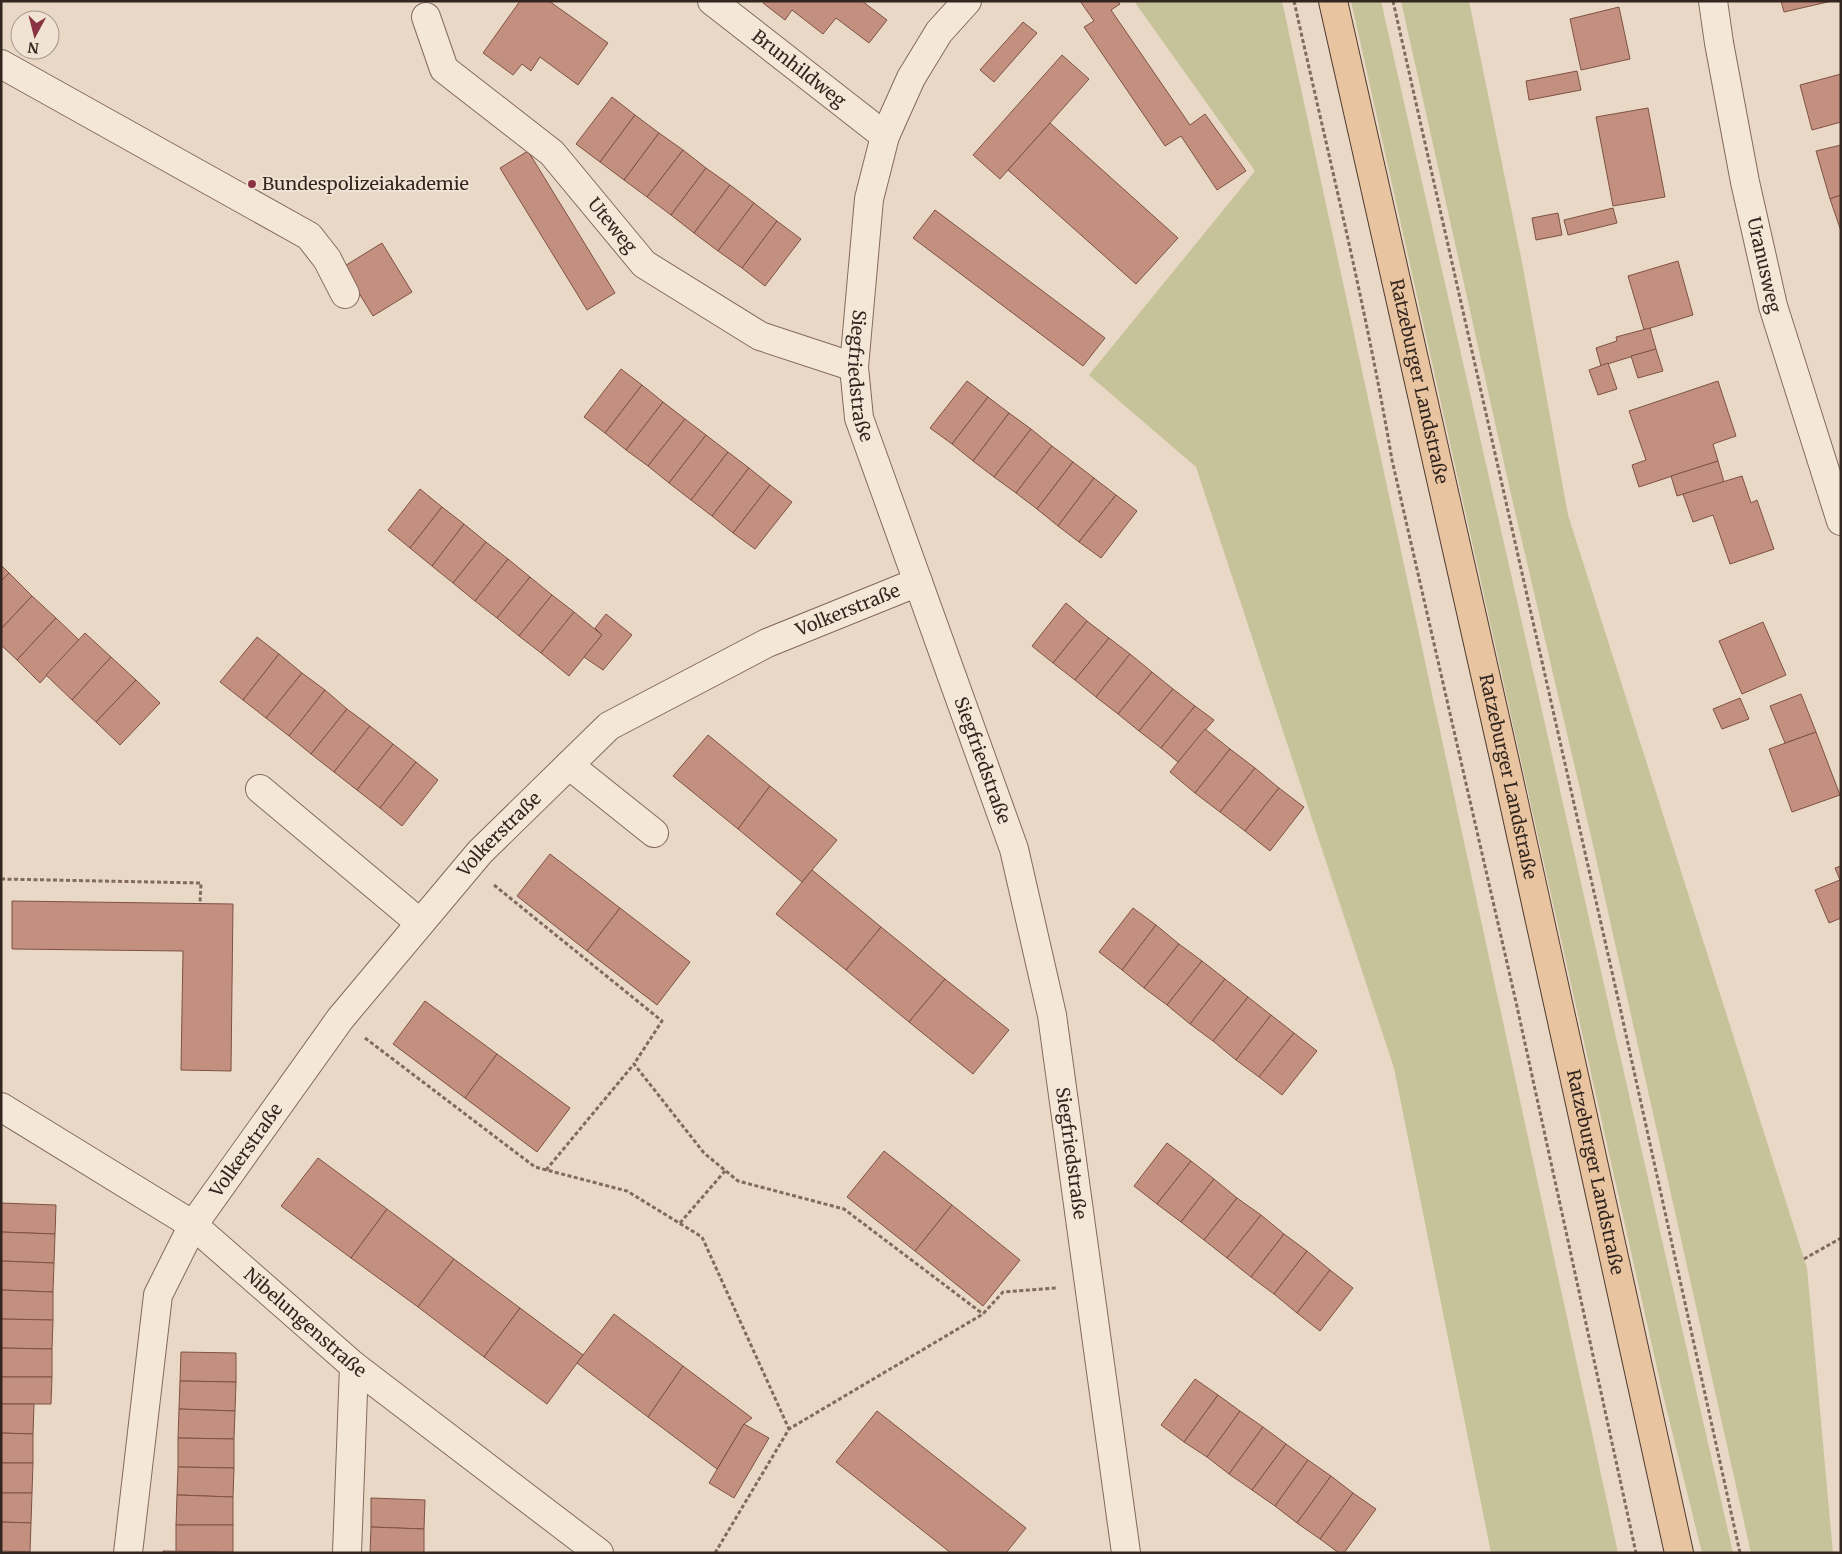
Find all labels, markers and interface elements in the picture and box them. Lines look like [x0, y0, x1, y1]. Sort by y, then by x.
north arrow [10, 10, 60, 60]
street label: Brunhildweg [747, 25, 851, 112]
text: N [27, 38, 40, 58]
place label: Bundespolizeiakademie [262, 172, 469, 195]
marker: Bundespolizeiakademie [246, 178, 258, 190]
street label: Uteweg [583, 193, 642, 258]
street label: Uranusweg [1742, 215, 1787, 316]
street label: Ratzeburger Landstraße [1385, 277, 1454, 486]
street label: Siegfriedstraße [843, 309, 879, 445]
street label: Volkerstraße [791, 579, 903, 642]
street label: Ratzeburger Landstraße [1474, 672, 1542, 881]
street label: Siegfriedstraße [949, 694, 1016, 827]
street label: Volkerstraße [452, 787, 546, 882]
street label: Ratzeburger Landstraße [1562, 1067, 1629, 1277]
street label: Siegfriedstraße [1051, 1086, 1092, 1221]
street label: Volkerstraße [204, 1098, 287, 1202]
street label: Nibelungenstraße [239, 1263, 371, 1382]

